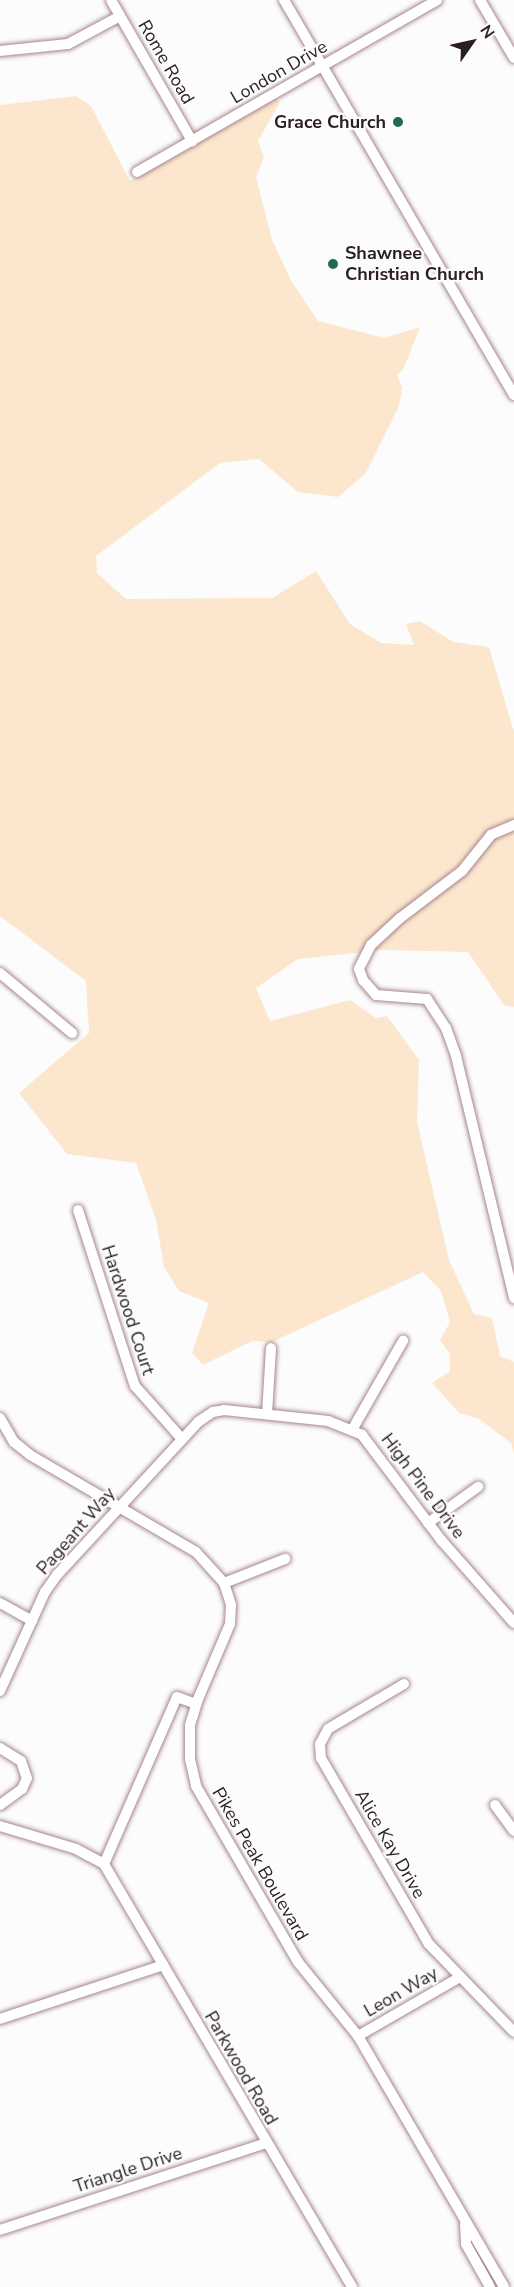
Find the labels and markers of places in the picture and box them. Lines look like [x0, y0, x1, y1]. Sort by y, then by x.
place label: Grace Church [274, 111, 386, 133]
marker: Grace Church [391, 115, 405, 129]
place label: Shawnee Christian Church [345, 243, 484, 286]
marker: Shawnee Christian Church [326, 257, 340, 271]

